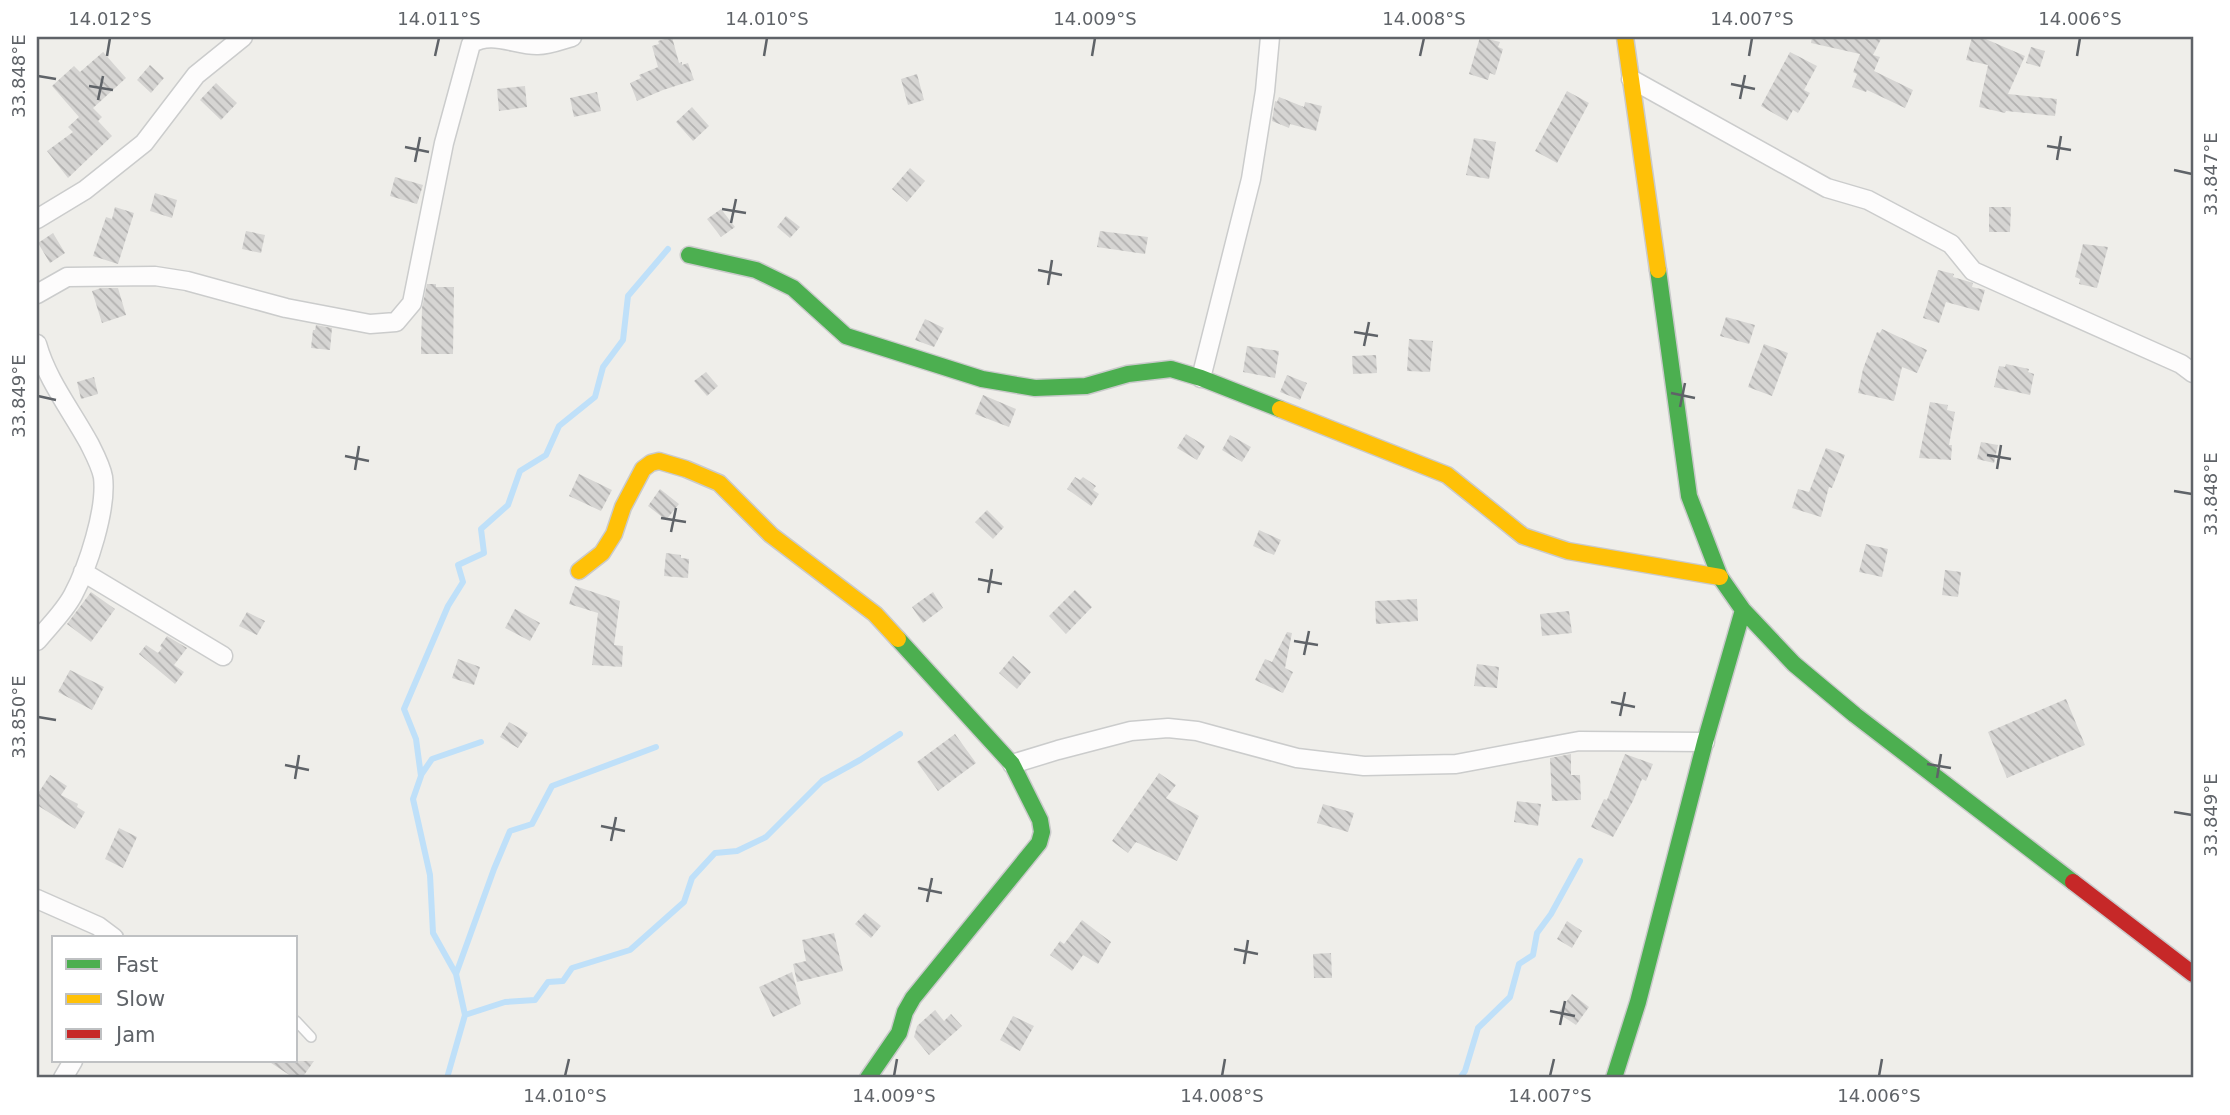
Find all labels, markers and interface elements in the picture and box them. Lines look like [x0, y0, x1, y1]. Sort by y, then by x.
text: 14.012°S [68, 8, 152, 29]
text: 14.011°S [397, 8, 481, 29]
text: 14.010°S [725, 8, 809, 29]
text: 14.009°S [1053, 8, 1137, 29]
text: 14.008°S [1382, 8, 1466, 29]
text: 14.007°S [1710, 8, 1794, 29]
text: 14.006°S [2038, 8, 2122, 29]
text: 33.848°E [8, 34, 29, 118]
text: 33.847°E [2200, 132, 2221, 216]
text: 33.849°E [8, 354, 29, 438]
text: 33.848°E [2200, 452, 2221, 536]
text: 33.850°E [8, 675, 29, 759]
text: 33.849°E [2200, 773, 2221, 857]
legend [52, 936, 298, 1062]
text: Fast [116, 953, 158, 977]
text: Slow [116, 987, 165, 1011]
text: Jam [114, 1023, 156, 1047]
text: 14.010°S [523, 1085, 607, 1106]
text: 14.009°S [852, 1085, 936, 1106]
text: 14.008°S [1180, 1085, 1264, 1106]
text: 14.007°S [1508, 1085, 1592, 1106]
text: 14.006°S [1837, 1085, 1921, 1106]

